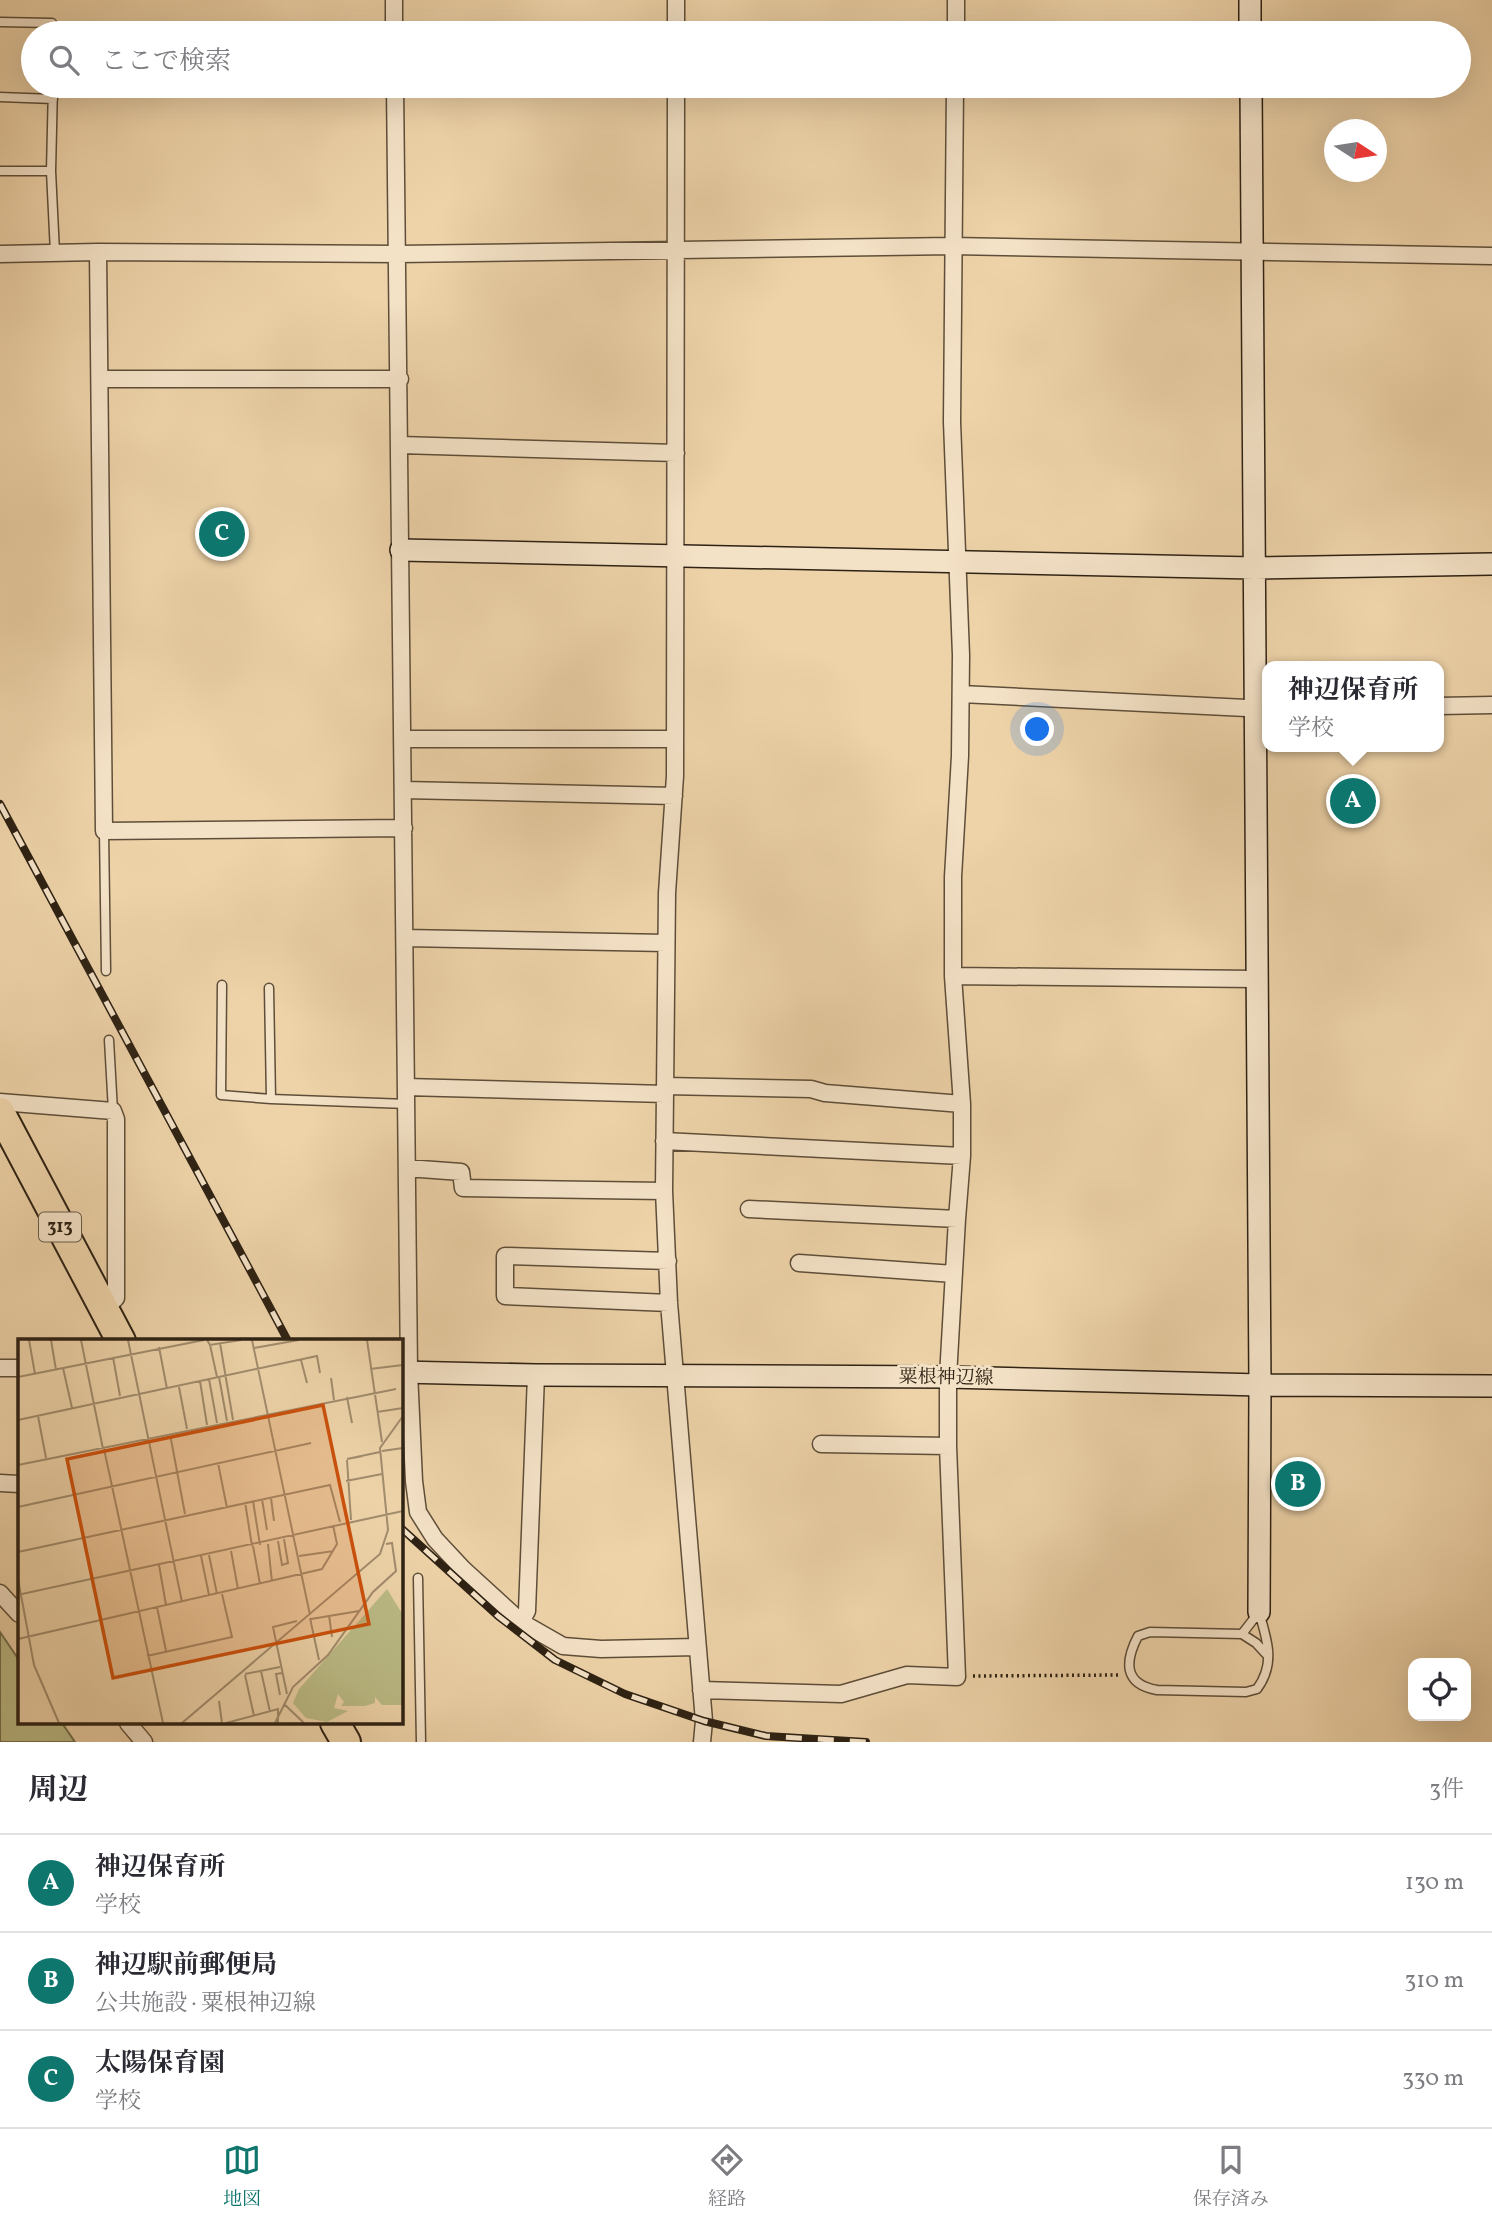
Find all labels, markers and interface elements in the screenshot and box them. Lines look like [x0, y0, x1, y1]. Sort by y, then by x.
search box [21, 21, 1471, 98]
icon: search [45, 41, 83, 79]
text: ここで検索 [101, 44, 231, 80]
north arrow [1324, 119, 1387, 182]
pin: C [199, 508, 245, 560]
popup [1262, 661, 1444, 752]
text: 神辺保育所 [1288, 673, 1418, 709]
your location [1020, 712, 1054, 746]
text: 学校 [1288, 713, 1334, 745]
pin: A [1330, 775, 1376, 827]
road number: 313 [39, 1212, 81, 1242]
inset map [18, 1339, 402, 1724]
street label: 粟根神辺線 [898, 1364, 994, 1392]
pin: B [1275, 1458, 1321, 1510]
map controls [1408, 1658, 1471, 1721]
button: locate [1408, 1658, 1471, 1721]
text: 周辺 [28, 1770, 88, 1812]
text: 3件 [1429, 1774, 1464, 1806]
text: 神辺保育所 [95, 1850, 225, 1886]
text: A [43, 1867, 59, 1899]
text: 130 m [1405, 1867, 1464, 1899]
text: 学校 [95, 1890, 141, 1922]
text: 神辺駅前郵便局 [95, 1948, 277, 1984]
text: B [43, 1965, 59, 1997]
text: 310 m [1404, 1965, 1464, 1997]
text: 公共施設 · 粟根神辺線 [95, 1988, 316, 2020]
text: 太陽保育園 [95, 2046, 225, 2082]
text: C [44, 2063, 58, 2095]
text: 330 m [1402, 2063, 1464, 2095]
text: 学校 [95, 2086, 141, 2118]
tab: 地図 [223, 2141, 261, 2213]
tab: 経路 [708, 2141, 746, 2213]
tab: 保存済み [1193, 2141, 1269, 2213]

